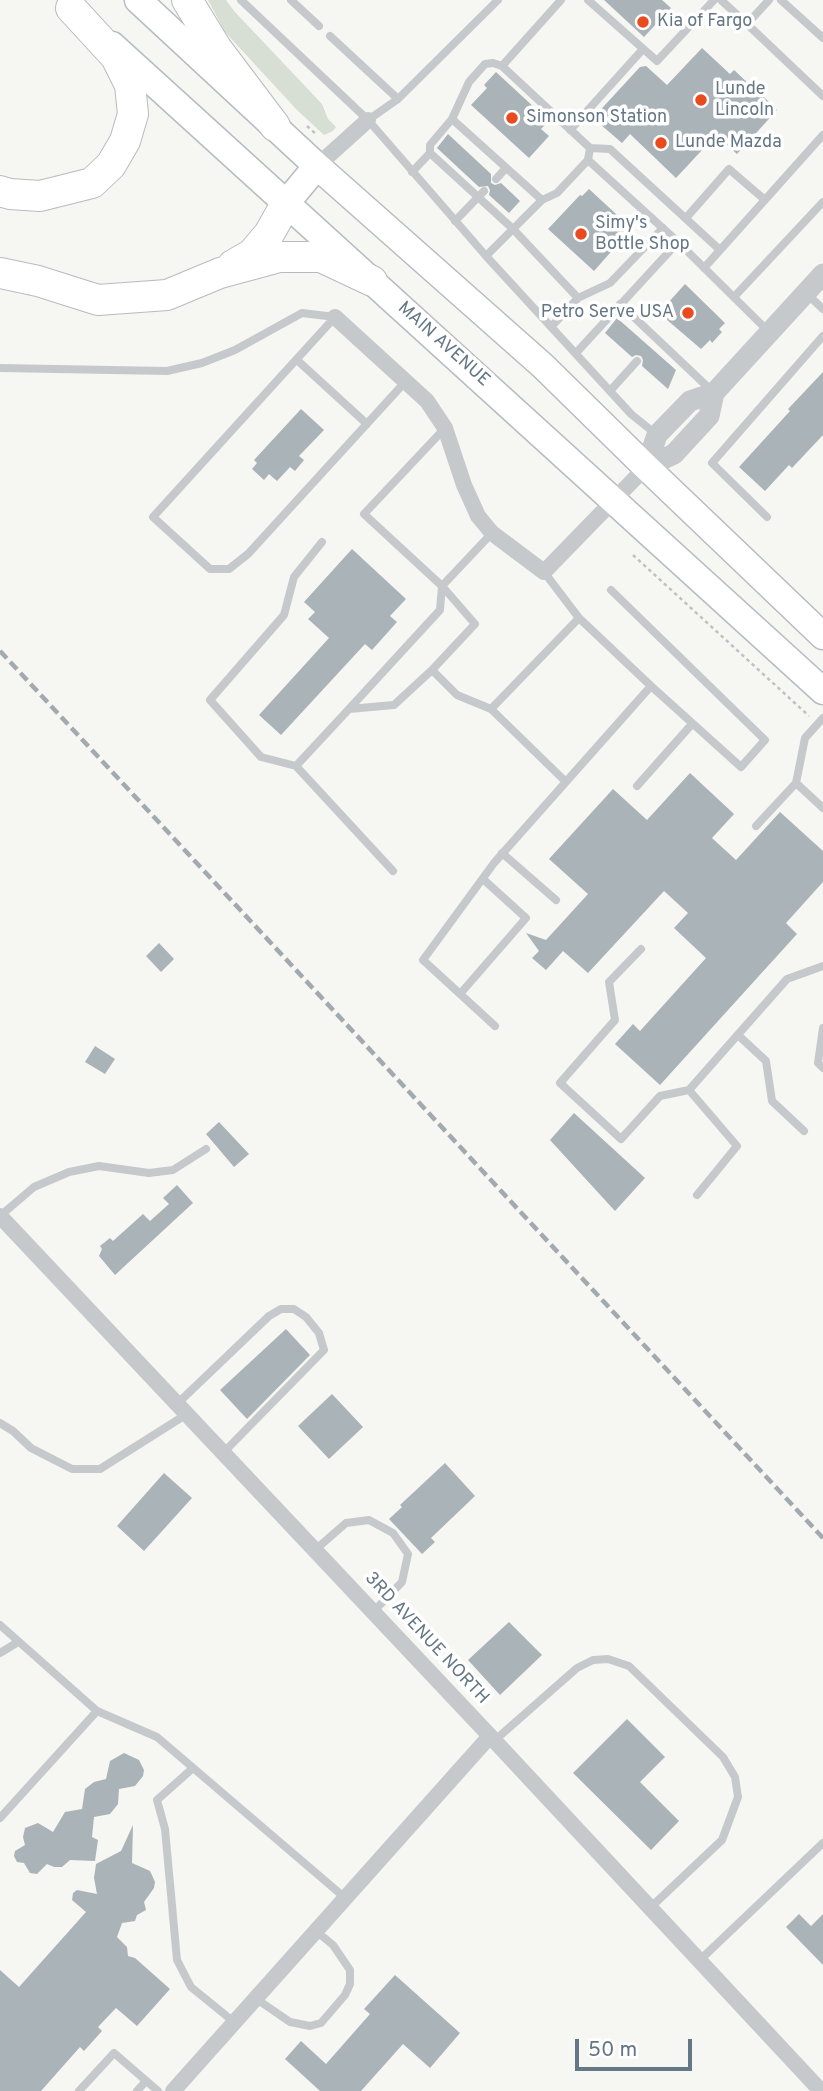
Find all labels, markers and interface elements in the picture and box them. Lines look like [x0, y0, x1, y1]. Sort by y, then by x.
place label: Kia of Fargo [657, 11, 752, 33]
marker: Kia of Fargo [635, 14, 651, 30]
place label: Lunde Lincoln [715, 79, 774, 122]
marker: Lunde Lincoln [693, 92, 709, 108]
place label: Simonson Station [526, 107, 667, 129]
marker: Simonson Station [504, 110, 520, 126]
place label: Lunde Mazda [675, 132, 782, 154]
marker: Lunde Mazda [653, 135, 669, 151]
place label: Simy's Bottle Shop [595, 213, 690, 256]
marker: Simy's Bottle Shop [573, 226, 589, 242]
street label: MAIN AVENUE [392, 298, 494, 392]
place label: Petro Serve USA [541, 302, 674, 324]
marker: Petro Serve USA [680, 305, 696, 321]
street label: 3RD AVENUE NORTH [359, 1569, 493, 1709]
scale bar [578, 2024, 695, 2068]
text: 50 m [588, 2037, 637, 2064]

